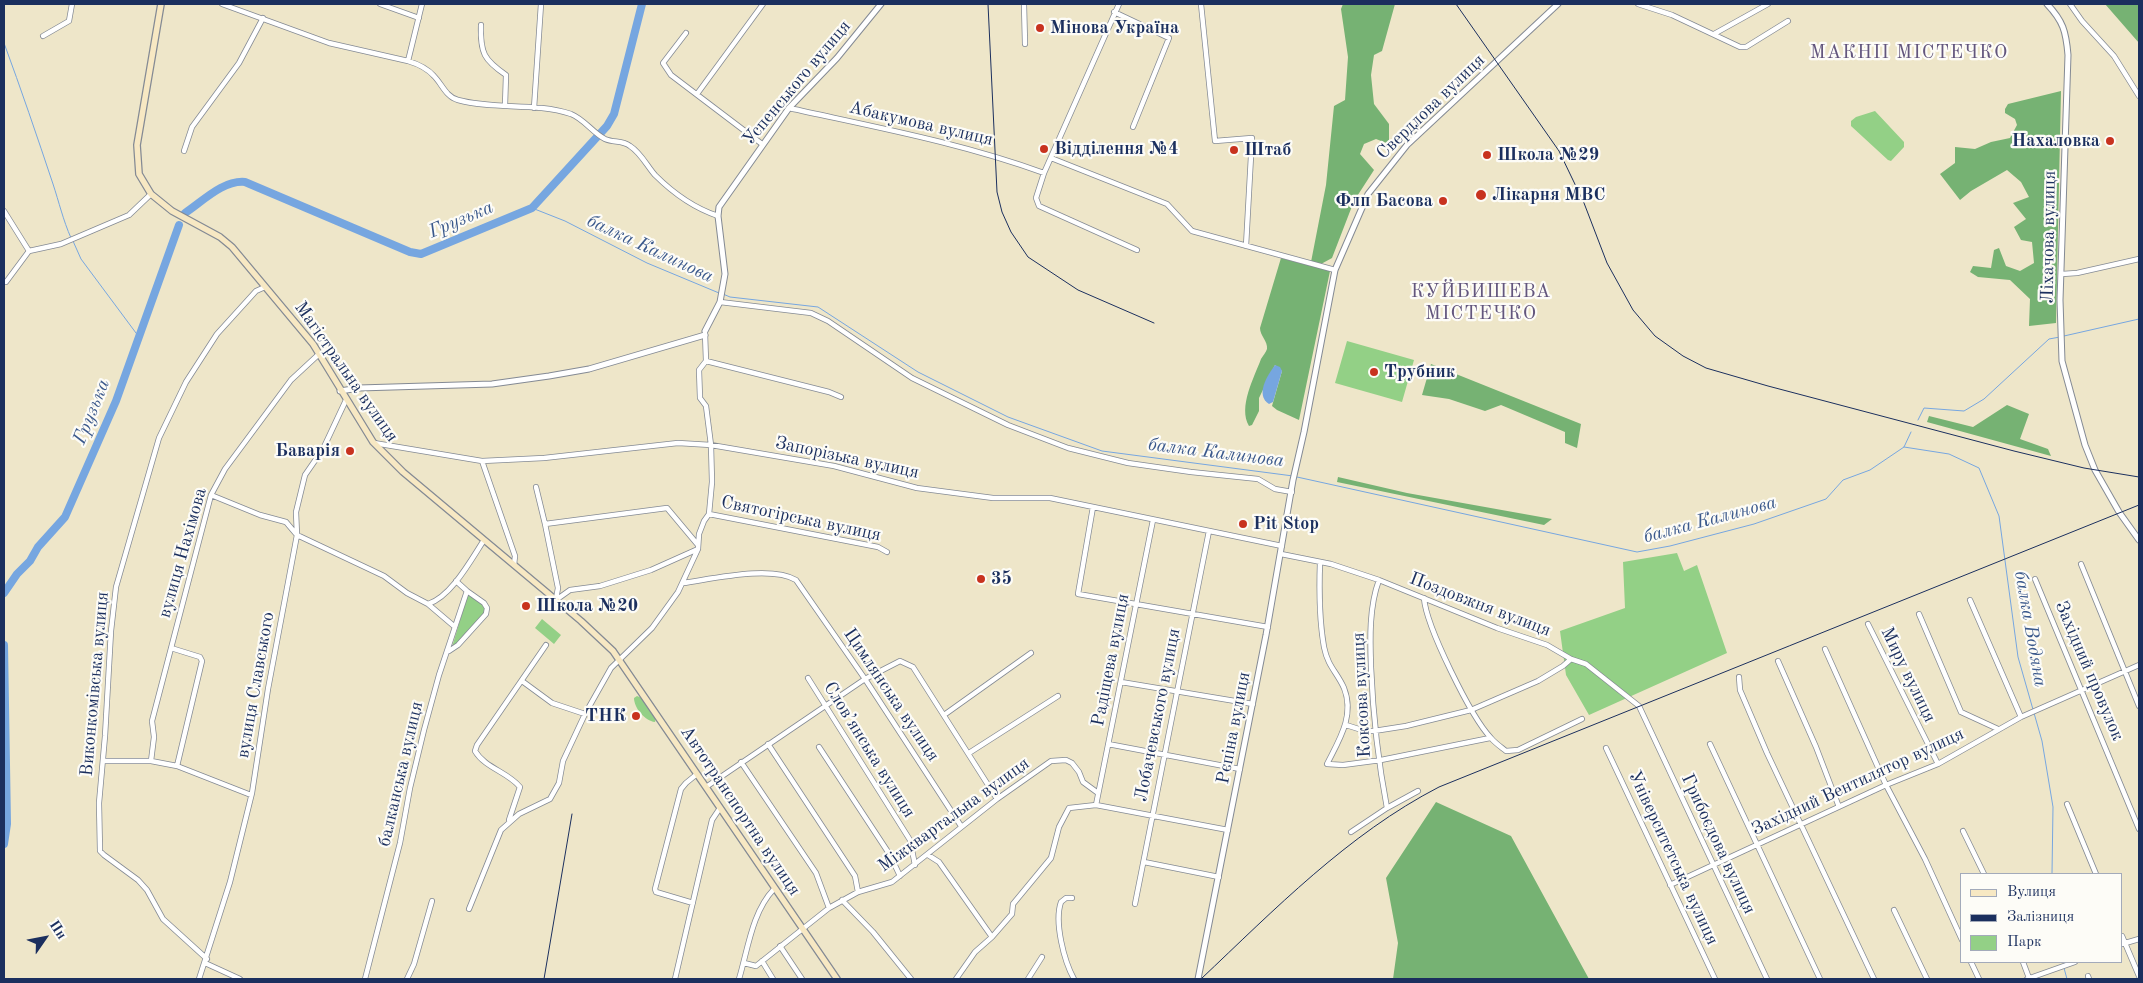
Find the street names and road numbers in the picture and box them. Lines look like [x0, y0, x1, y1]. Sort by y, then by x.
street label: Успенського вулиця [738, 16, 856, 150]
street label: Свердлова вулиця [1372, 50, 1490, 164]
street label: Абакумова вулиця [847, 97, 995, 151]
street label: Ліхачова вулиця [2037, 170, 2061, 304]
street label: Магістральна вулиця [289, 298, 403, 446]
street label: Запорізька вулиця [773, 432, 921, 484]
street label: вулиця Нахімова [154, 485, 212, 621]
street label: Святогірська вулиця [719, 491, 883, 547]
street label: Поздовжня вулиця [1406, 568, 1554, 642]
street label: Виконкомівська вулиця [76, 591, 114, 777]
street label: Радіщева вулиця [1088, 592, 1134, 728]
street label: Західний провулок [2050, 598, 2128, 744]
street label: вулиця Славського [233, 610, 279, 760]
street label: Цимлянська вулиця [838, 624, 944, 766]
street label: Миру вулиця [1876, 624, 1940, 726]
street label: Лобачевського вулиця [1131, 627, 1185, 803]
street label: Коксова вулиця [1348, 632, 1376, 758]
street label: Рєпіна вулиця [1213, 670, 1255, 786]
street label: Слов’янська вулиця [818, 678, 920, 822]
street label: балканська вулиця [374, 699, 428, 849]
street label: Автотранспортна вулиця [675, 722, 805, 900]
street label: Західний Вентилятор вулиця [1749, 723, 1967, 841]
street label: Міжквартальна вулиця [874, 753, 1034, 877]
street label: Університетська вулиця [1623, 768, 1723, 948]
street label: Грибоєдова вулиця [1676, 771, 1760, 917]

